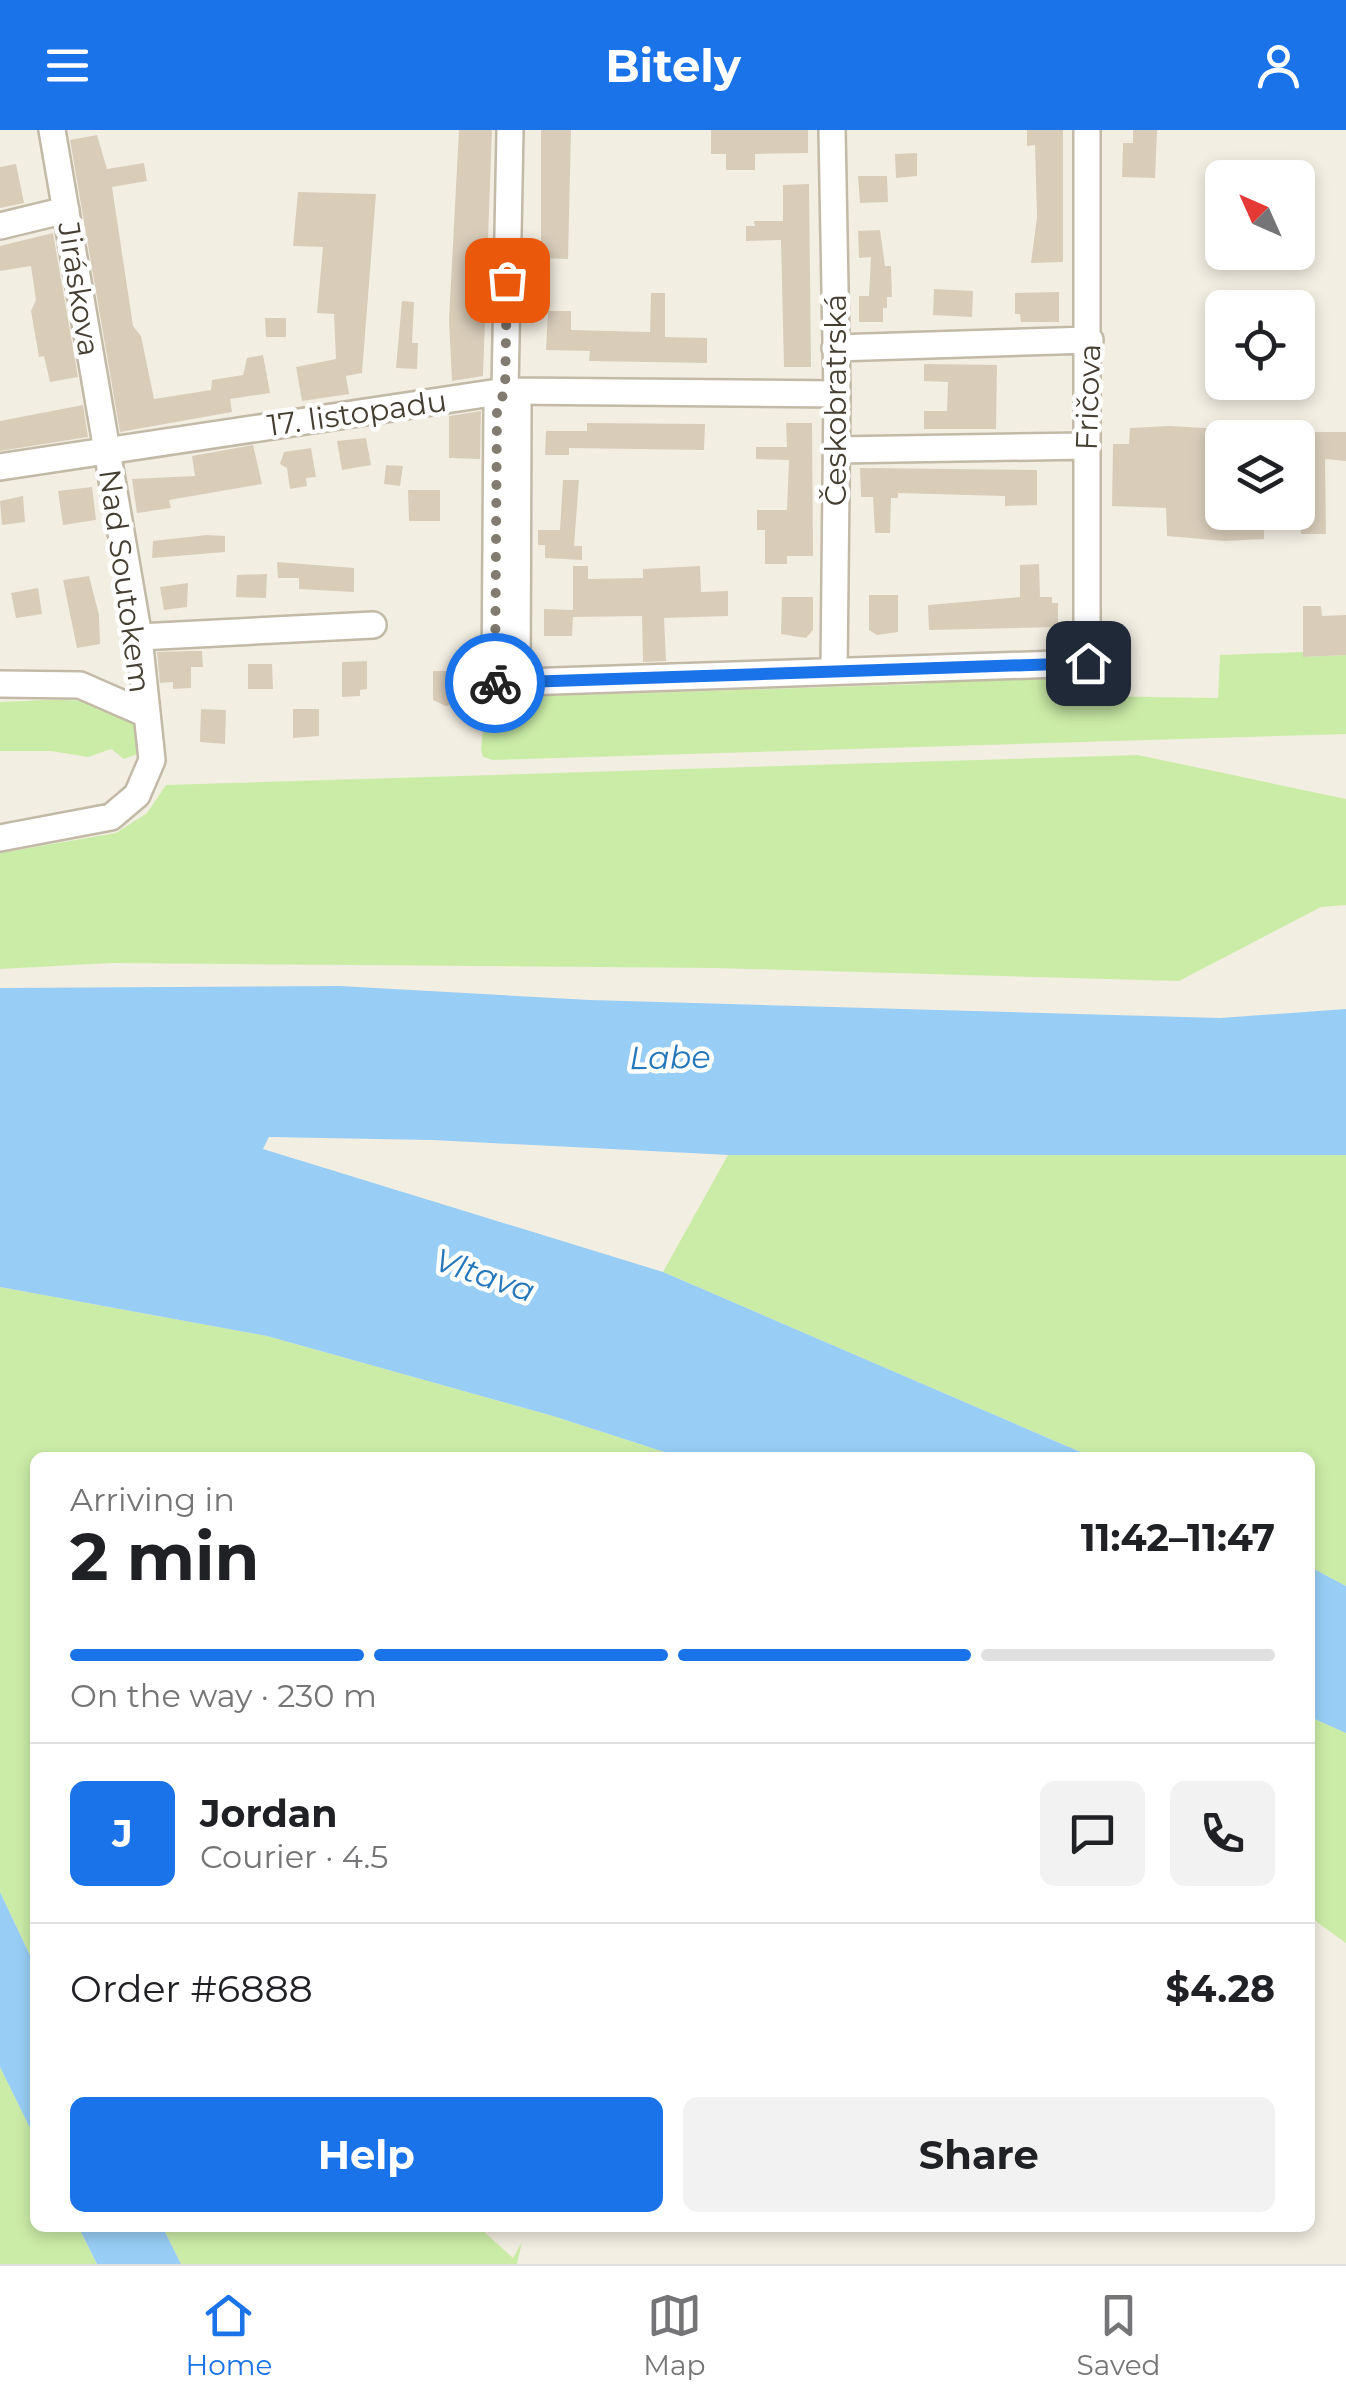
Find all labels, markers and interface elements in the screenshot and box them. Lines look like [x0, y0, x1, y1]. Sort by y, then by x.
icon: menu [40, 38, 95, 93]
text: Bitely [605, 38, 741, 93]
icon: person [1251, 38, 1306, 93]
north arrow [1205, 160, 1315, 270]
map controls [1205, 160, 1315, 530]
street label: Jiráskova [50, 218, 108, 359]
pin [465, 238, 550, 323]
icon: bag [480, 253, 535, 308]
button: locate [1205, 290, 1315, 400]
street label: Českobratrská [817, 294, 854, 506]
street label: Fričova [1068, 343, 1108, 451]
street label: 17. listopadu [265, 382, 449, 444]
button: layers [1205, 420, 1315, 530]
street label: Nad Soutokem [91, 467, 159, 695]
pin [1046, 621, 1131, 706]
courier [445, 633, 545, 733]
icon: home [1061, 636, 1116, 691]
icon: bike [468, 656, 523, 711]
water label: Labe [629, 1037, 711, 1077]
water label: Vltava [430, 1240, 540, 1310]
text: Arriving in [70, 1480, 235, 1519]
text: 11:42–11:47 [1081, 1514, 1275, 1561]
text: 2 min [70, 1517, 259, 1596]
text: On the way · 230 m [70, 1676, 377, 1715]
button: chat [1040, 1781, 1145, 1886]
button: phone [1170, 1781, 1275, 1886]
text: Jordan [200, 1790, 338, 1837]
text: J [112, 1810, 133, 1857]
text: Courier · 4.5 [200, 1837, 388, 1876]
text: Order #6888 [70, 1965, 313, 2012]
text: $4.28 [1166, 1965, 1275, 2012]
button: Help [70, 2097, 663, 2212]
button: Share [683, 2097, 1275, 2212]
tab: Home [185, 2288, 272, 2382]
tab: Map [643, 2288, 706, 2382]
tab: Saved [1076, 2288, 1161, 2382]

